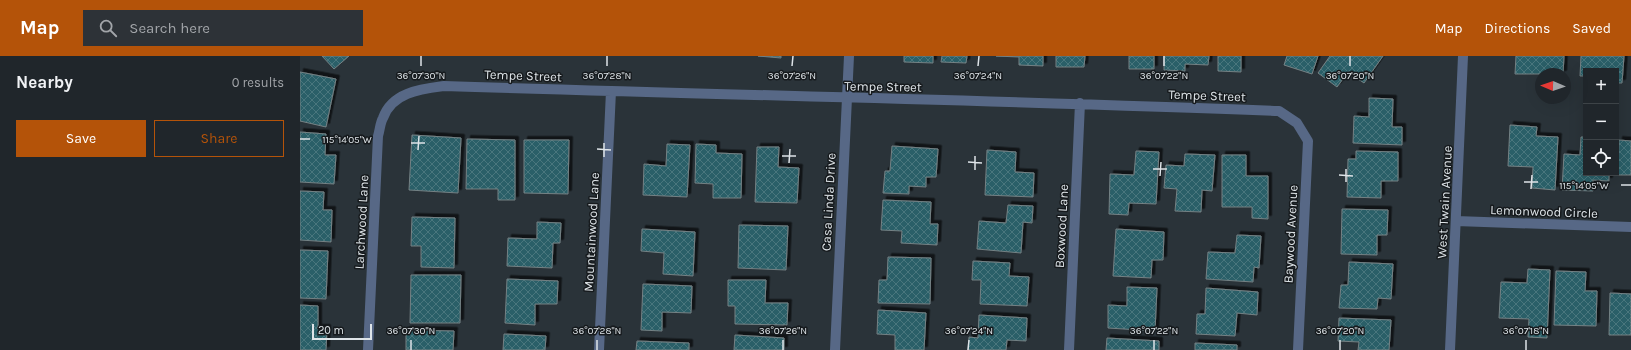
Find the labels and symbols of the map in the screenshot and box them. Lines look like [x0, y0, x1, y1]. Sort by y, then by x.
street label: Tempe Street [484, 67, 562, 84]
north arrow [1535, 68, 1571, 104]
text: 36°07'30"N [397, 70, 445, 82]
text: 36°07'28"N [583, 70, 631, 82]
text: 36°07'26"N [768, 70, 816, 82]
text: 36°07'24"N [954, 70, 1002, 82]
text: 36°07'22"N [1140, 70, 1188, 82]
text: 36°07'20"N [1326, 70, 1374, 82]
street label: Tempe Street [844, 78, 922, 95]
street label: Tempe Street [1168, 87, 1246, 104]
text: 115°14'05"W [322, 134, 372, 146]
street label: West Twain Avenue [1434, 145, 1455, 259]
street label: Casa Linda Drive [818, 152, 839, 252]
street label: Mountainwood Lane [581, 172, 602, 292]
street label: Larchwood Lane [352, 174, 371, 270]
text: 115°14'05"W [1559, 180, 1609, 192]
street label: Boxwood Lane [1052, 183, 1071, 268]
street label: Baywood Avenue [1280, 184, 1301, 284]
street label: Lemonwood Circle [1490, 202, 1598, 221]
scale bar [312, 322, 372, 341]
text: 36°07'30"N [387, 325, 435, 337]
text: 36°07'28"N [573, 325, 621, 337]
text: 36°07'26"N [759, 325, 807, 337]
text: 36°07'24"N [945, 325, 993, 337]
text: 36°07'22"N [1130, 325, 1178, 337]
text: 36°07'20"N [1316, 325, 1364, 337]
text: 36°07'18"N [1503, 325, 1549, 337]

